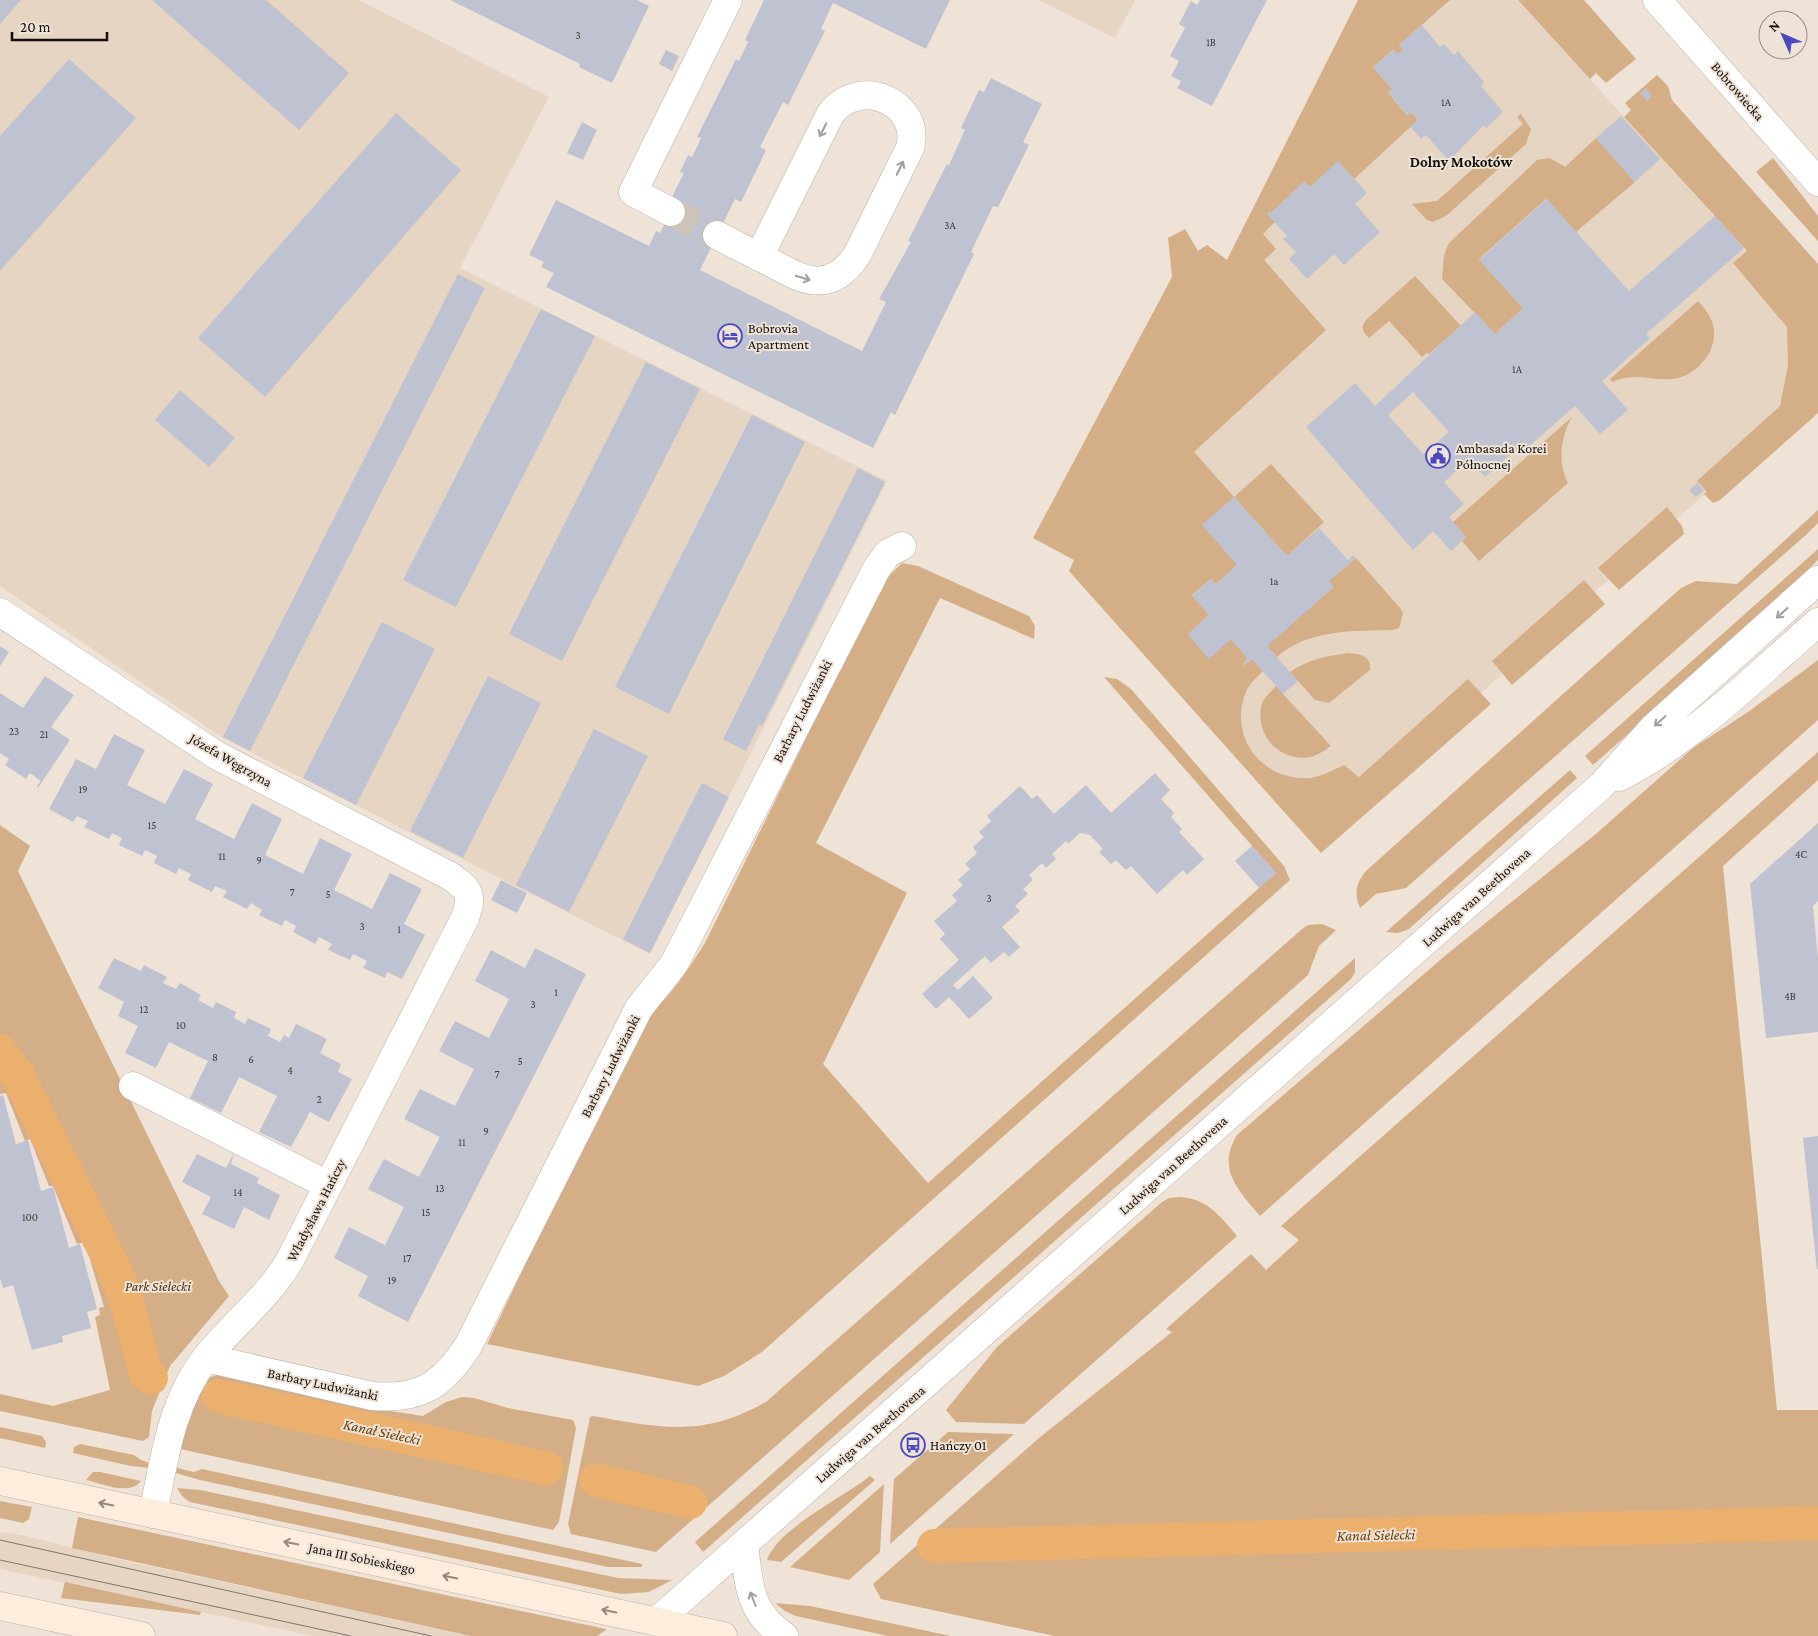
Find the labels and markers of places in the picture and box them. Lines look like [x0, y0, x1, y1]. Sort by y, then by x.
place label: Bobrovia Apartment [748, 320, 809, 352]
hotel icon: Bobrovia Apartment [717, 323, 743, 349]
place label: Ambasada Korei Północnej [1456, 440, 1547, 473]
public building icon: Ambasada Korei Północnej [1425, 443, 1451, 469]
bus stop icon: Hańczy 01 [900, 1432, 926, 1458]
place label: Hańczy 01 [930, 1437, 987, 1453]

